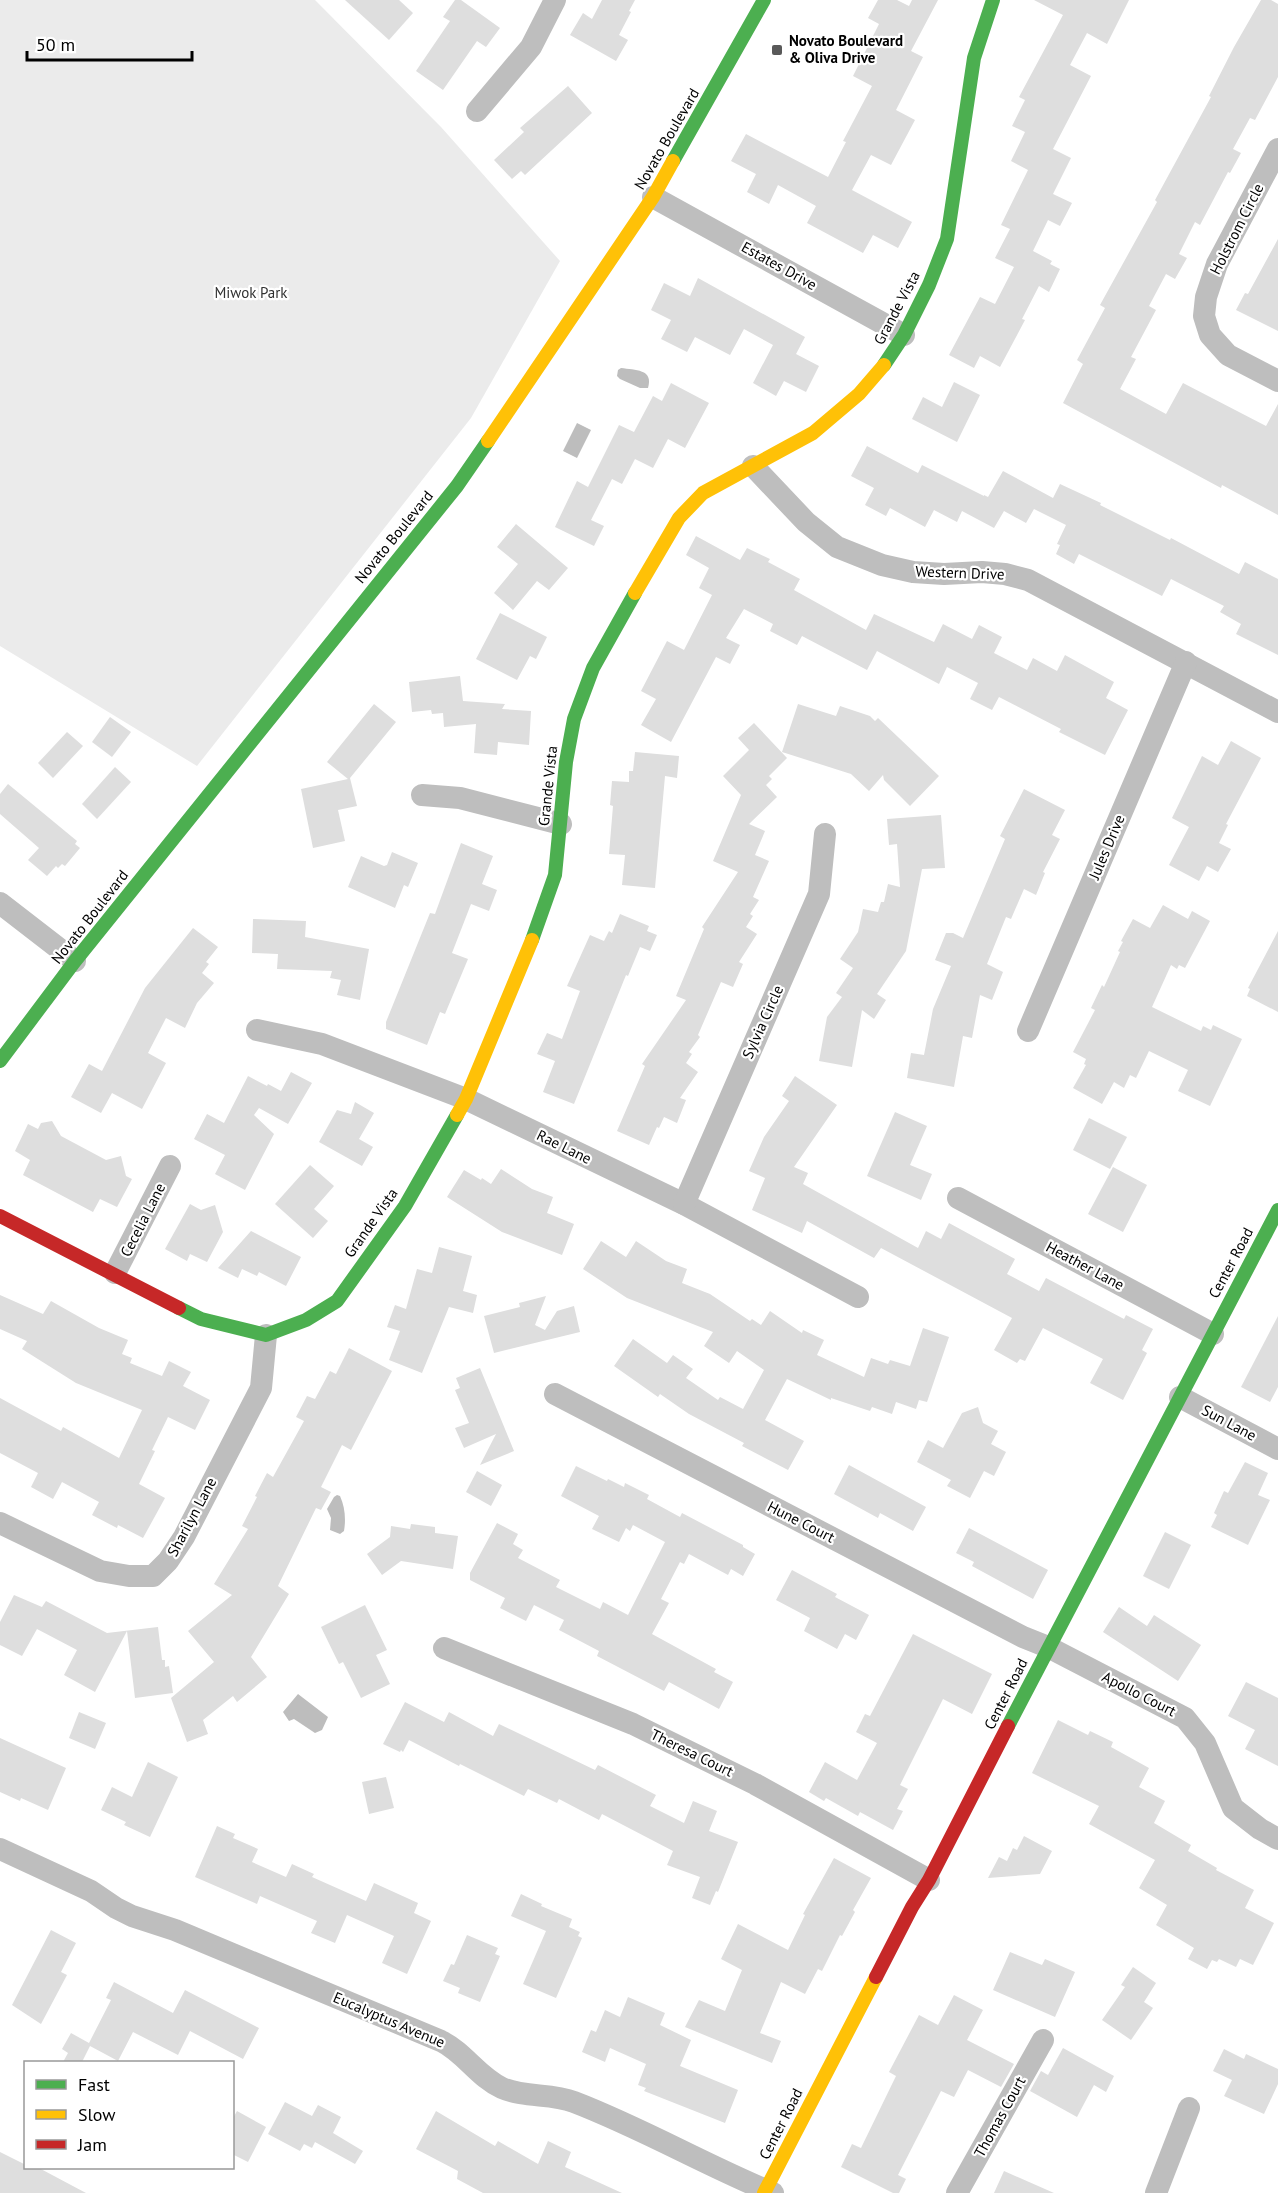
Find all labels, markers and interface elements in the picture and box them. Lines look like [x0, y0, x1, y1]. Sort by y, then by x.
scale bar [27, 24, 192, 62]
place label: Novato Boulevard & Oliva Drive [789, 31, 903, 67]
text: 50 m [36, 33, 75, 56]
marker: Novato Boulevard & Oliva Drive [770, 43, 784, 57]
street label: Novato Boulevard [630, 85, 703, 193]
street label: Holstrom Circle [1205, 180, 1268, 277]
street label: Estates Drive [738, 237, 820, 294]
street label: Grande Vista [869, 268, 924, 348]
park label: Miwok Park [214, 283, 288, 302]
street label: Novato Boulevard [350, 486, 437, 587]
street label: Western Drive [915, 561, 1005, 584]
street label: Grande Vista [534, 745, 561, 827]
street label: Jules Drive [1084, 812, 1129, 883]
street label: Novato Boulevard [47, 866, 132, 967]
street label: Sylvia Circle [738, 982, 787, 1062]
street label: Rae Lane [534, 1125, 595, 1168]
street label: Cecelia Lane [116, 1180, 169, 1260]
street label: Grande Vista [340, 1184, 401, 1261]
street label: Center Road [1204, 1224, 1257, 1301]
street label: Heather Lane [1043, 1237, 1128, 1294]
street label: Sun Lane [1199, 1400, 1260, 1445]
street label: Sharilyn Lane [163, 1474, 220, 1560]
street label: Hune Court [764, 1497, 838, 1547]
street label: Center Road [980, 1655, 1032, 1733]
street label: Apollo Court [1099, 1667, 1179, 1720]
street label: Theresa Court [648, 1724, 737, 1781]
street label: Eucalyptus Avenue [330, 1987, 448, 2052]
legend [24, 2061, 234, 2169]
text: Fast [78, 2073, 110, 2096]
street label: Thomas Court [970, 2073, 1030, 2160]
street label: Center Road [755, 2085, 807, 2163]
text: Slow [78, 2103, 116, 2126]
text: Jam [77, 2133, 107, 2156]

